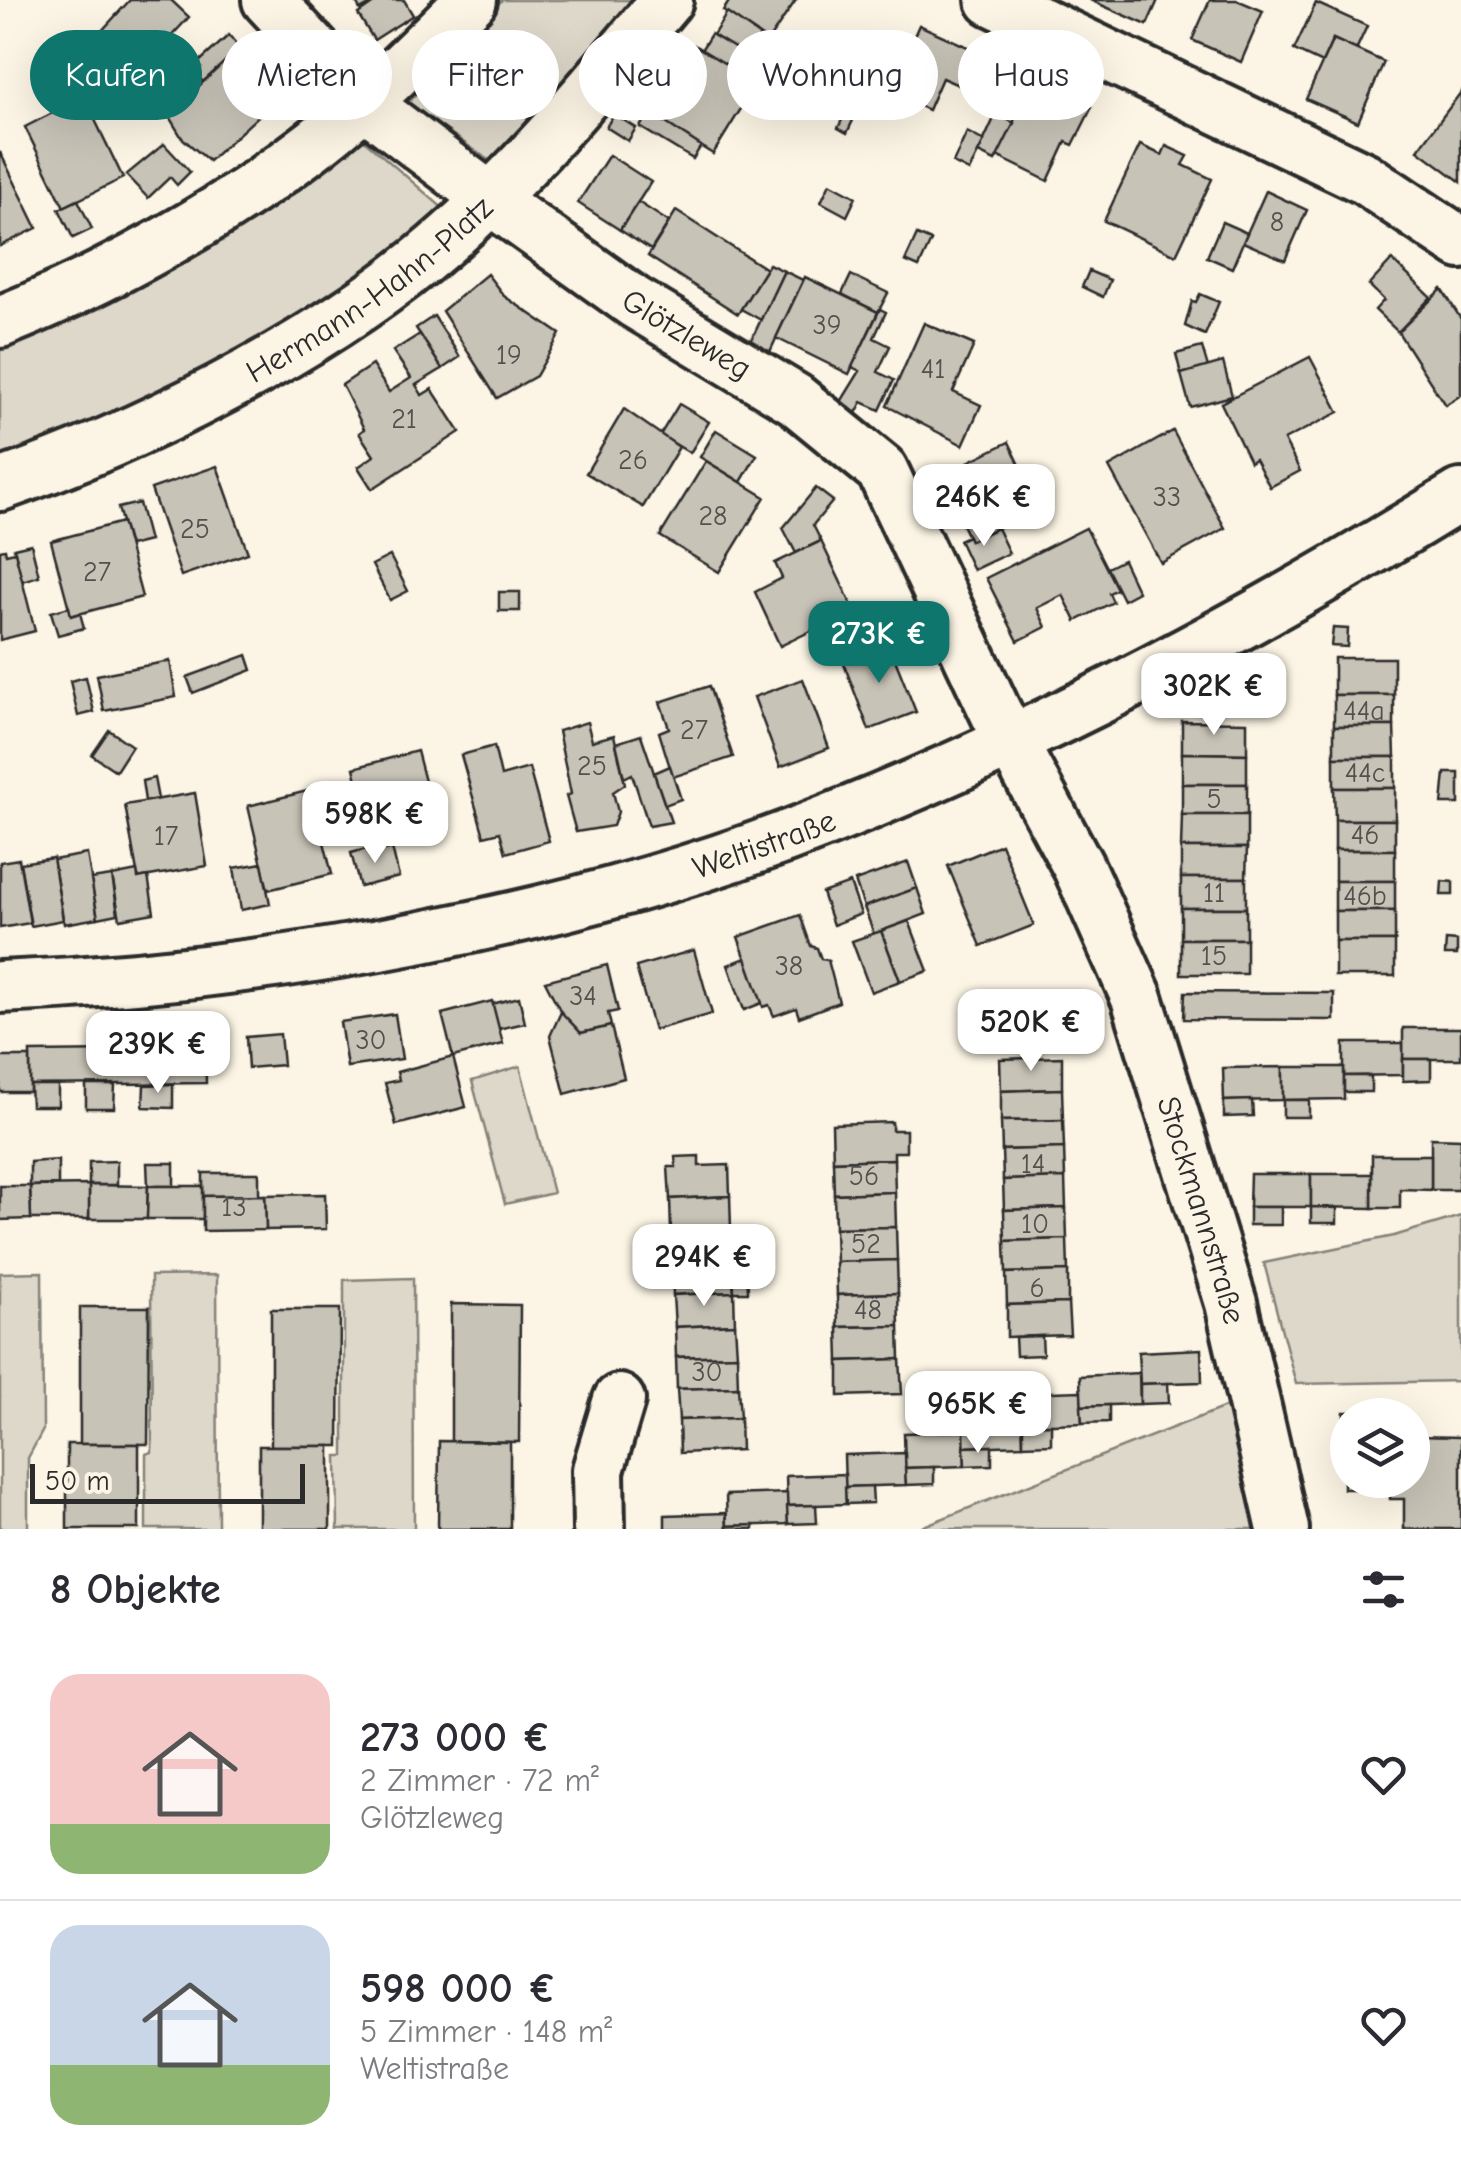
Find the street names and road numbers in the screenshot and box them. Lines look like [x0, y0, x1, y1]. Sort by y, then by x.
street label: Hermann-Hahn-Platz [240, 188, 500, 390]
street label: Glötzleweg [616, 281, 758, 387]
street label: Weltistraße [688, 801, 841, 886]
street label: Stockmannstraße [1150, 1092, 1254, 1327]

